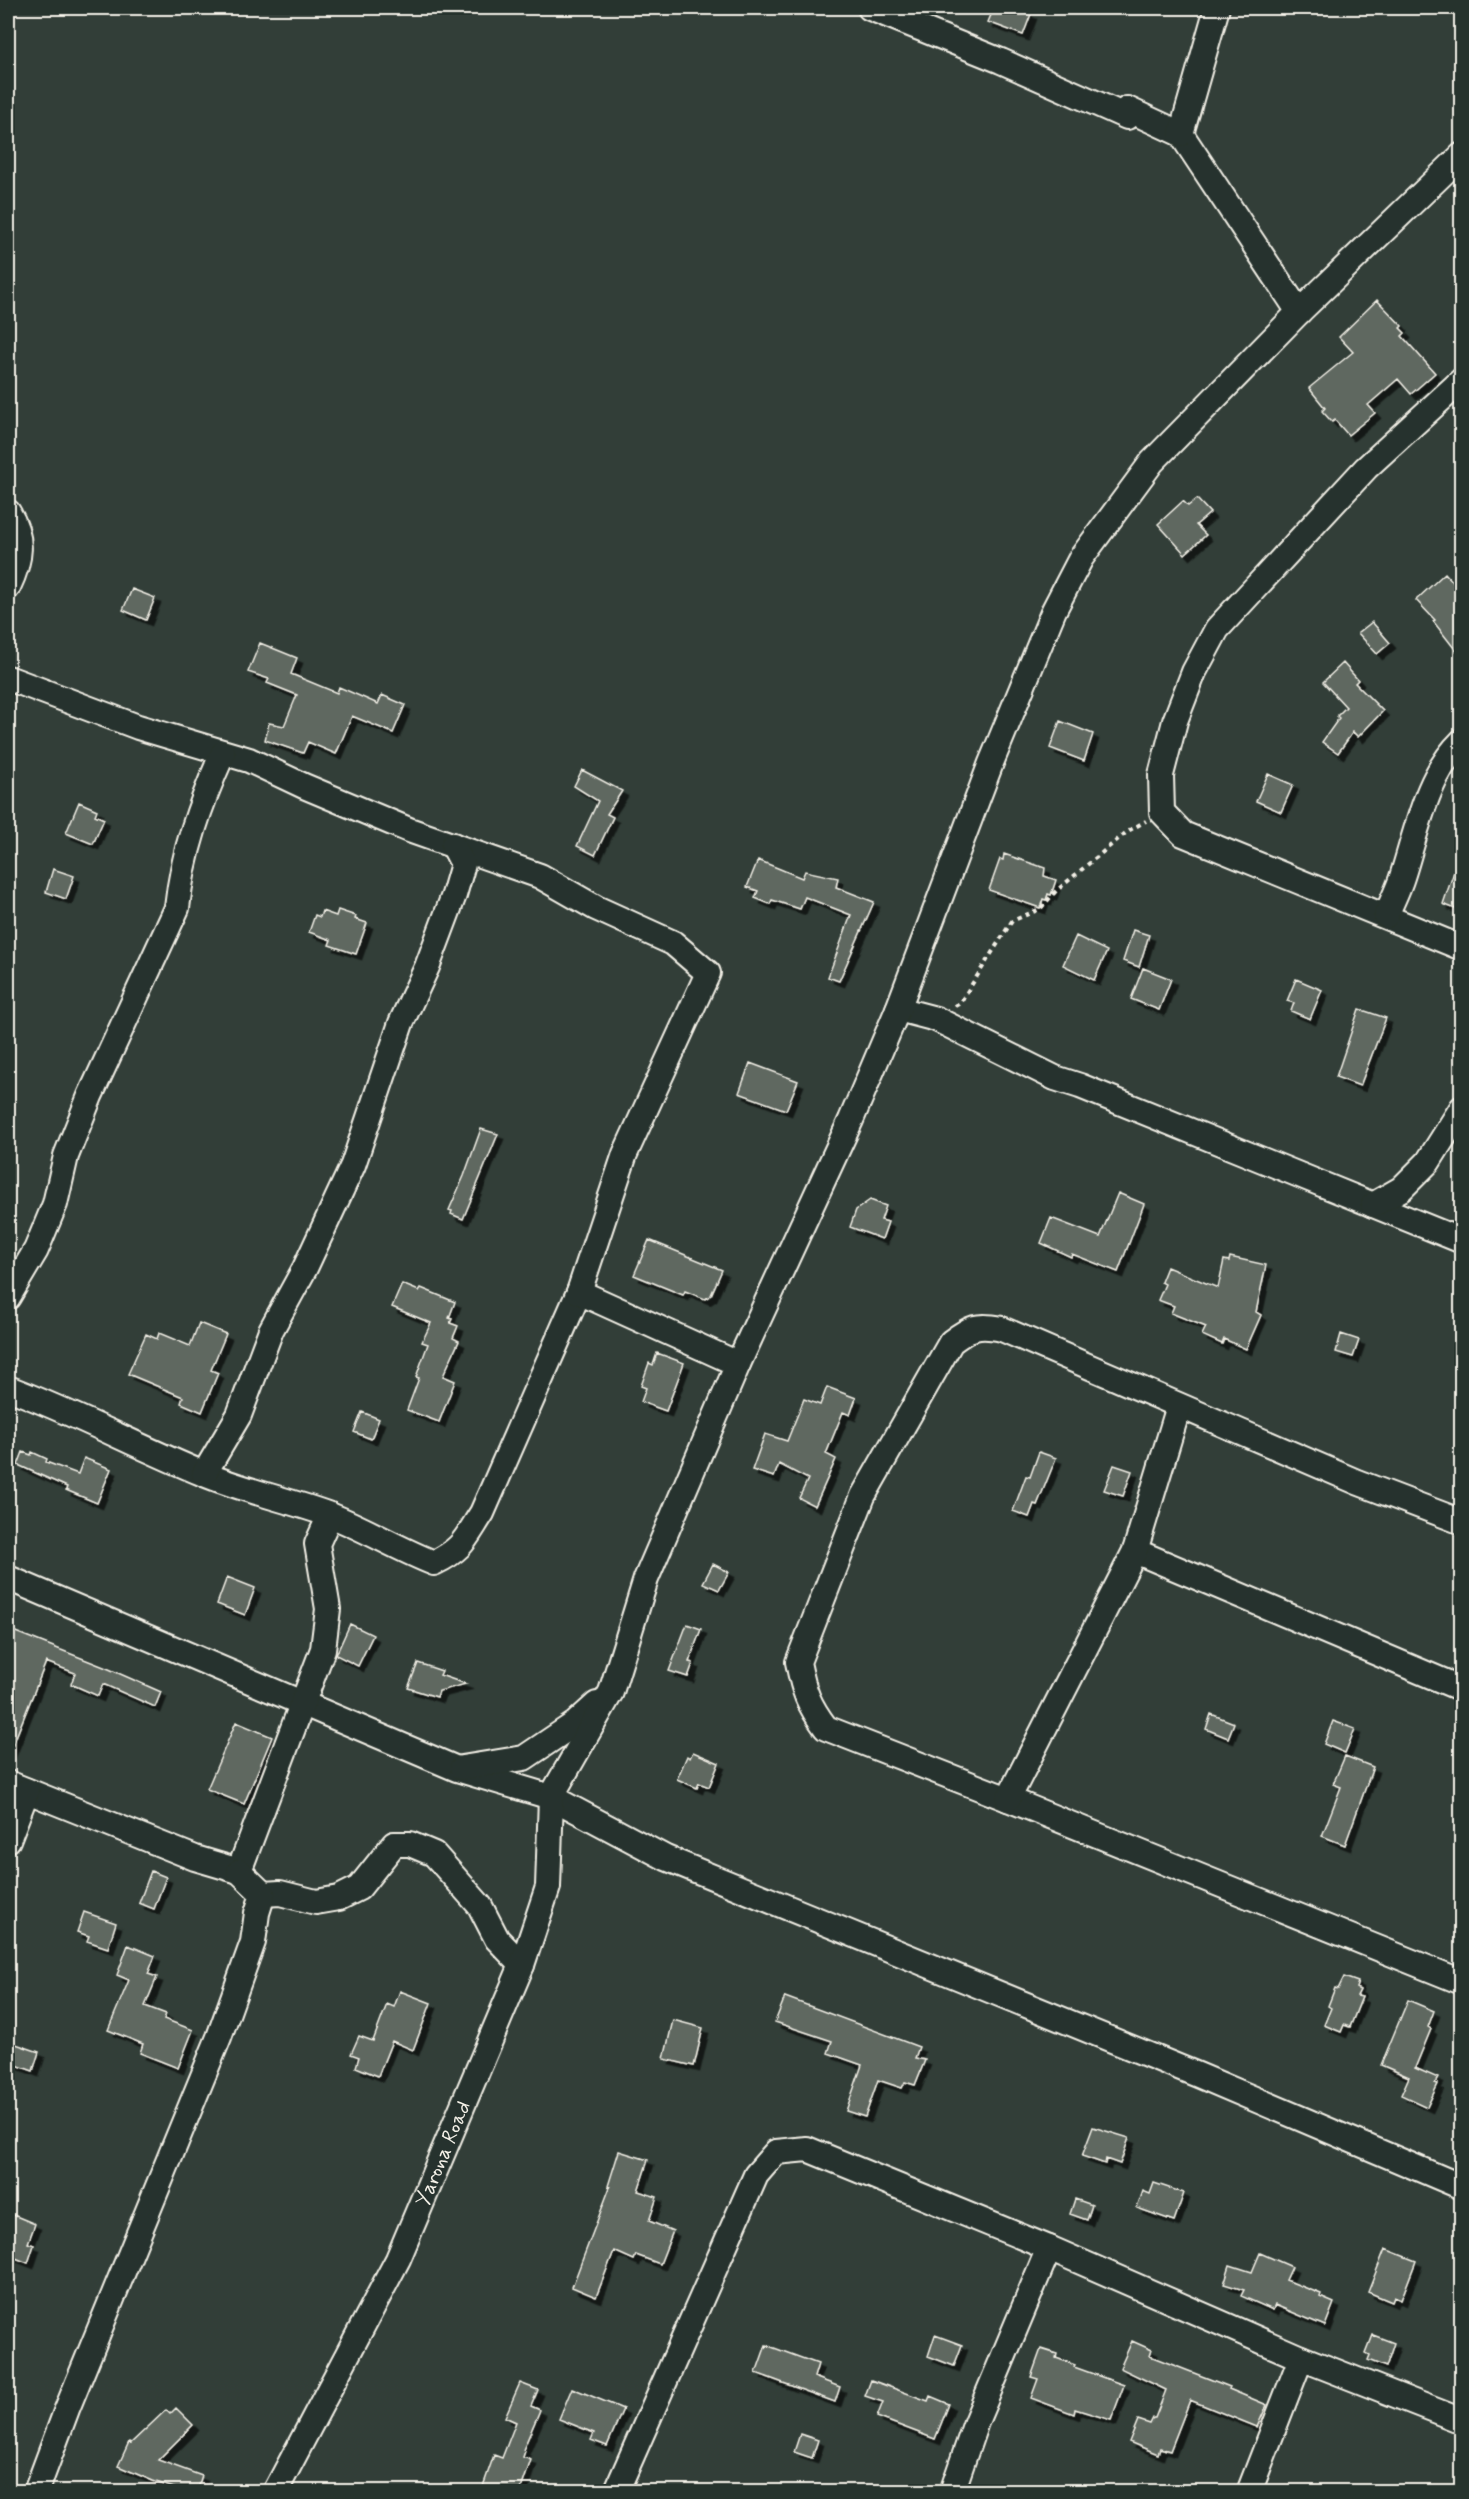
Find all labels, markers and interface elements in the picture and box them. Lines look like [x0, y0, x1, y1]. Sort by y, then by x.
street label: Yarona Road [409, 2097, 478, 2211]

